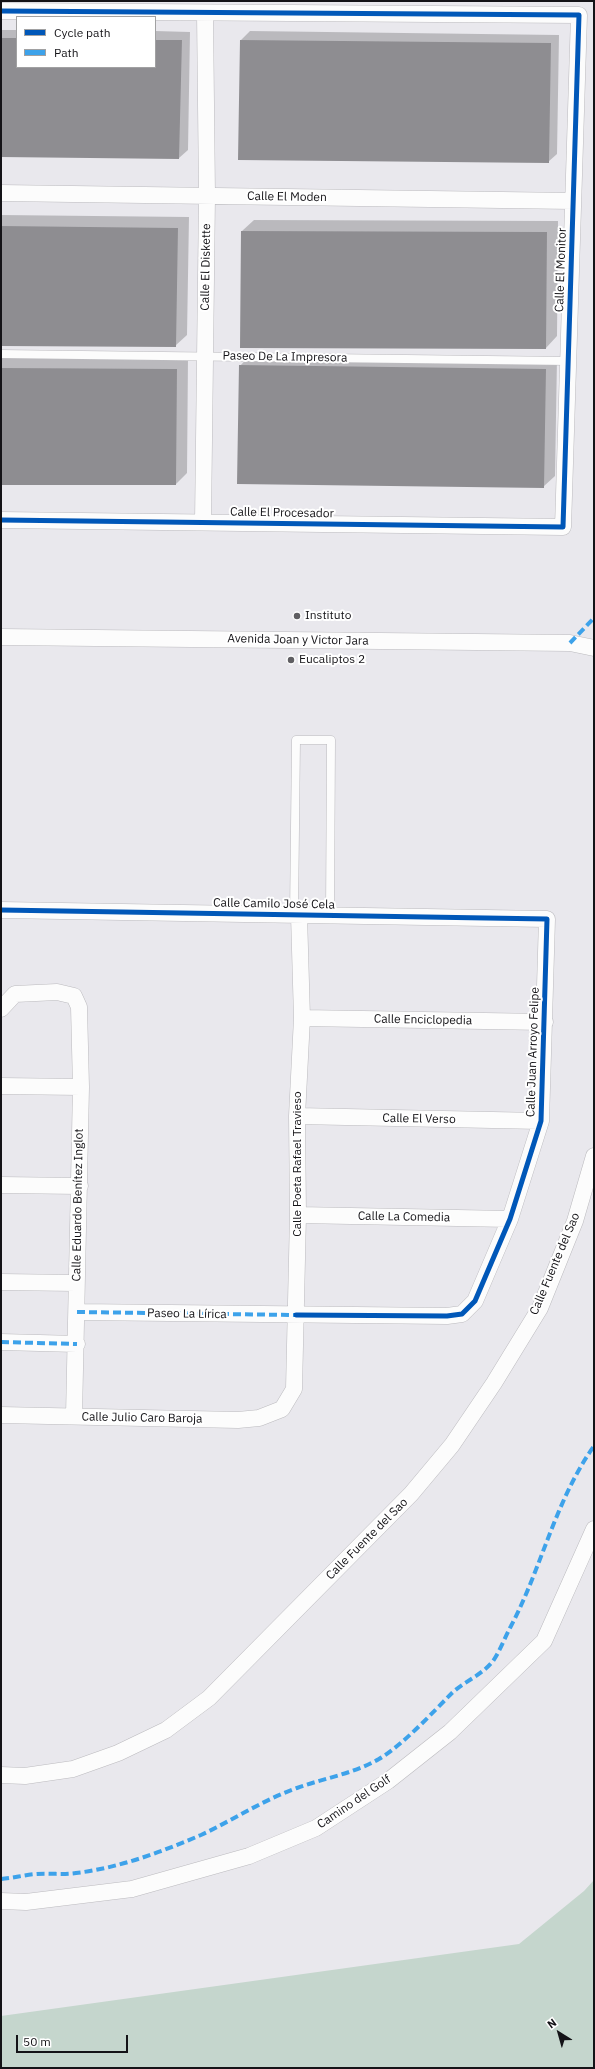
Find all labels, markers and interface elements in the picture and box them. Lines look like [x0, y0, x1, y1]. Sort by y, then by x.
legend [16, 16, 156, 68]
text: Cycle path [54, 25, 111, 40]
text: Path [54, 45, 79, 60]
street label: Calle El Moden [247, 189, 327, 205]
street label: Calle El Diskette [198, 223, 214, 311]
street label: Calle El Monitor [552, 228, 570, 312]
street label: Paseo De La Impresora [223, 349, 347, 365]
street label: Calle El Procesador [230, 505, 334, 521]
place label: Instituto [305, 609, 351, 623]
marker: Instituto [292, 611, 302, 621]
street label: Avenida Joan y Victor Jara [227, 632, 369, 648]
place label: Eucaliptos 2 [299, 653, 365, 667]
marker: Eucaliptos 2 [286, 655, 296, 665]
street label: Calle Camilo José Cela [213, 896, 335, 912]
street label: Calle Juan Arroyo Felipe [524, 987, 542, 1117]
street label: Calle Enciclopedia [374, 1012, 472, 1028]
street label: Calle Poeta Rafael Travieso [291, 1091, 305, 1237]
street label: Calle El Verso [382, 1111, 456, 1127]
street label: Calle Eduardo Benítez Inglot [69, 1128, 87, 1282]
street label: Calle La Comedia [358, 1209, 450, 1225]
street label: Calle Fuente del Sao [527, 1211, 583, 1317]
street label: Paseo La Lírica [147, 1306, 227, 1322]
street label: Calle Julio Caro Baroja [81, 1410, 203, 1426]
street label: Calle Fuente del Sao [323, 1495, 411, 1583]
street label: Camino del Golf [315, 1772, 393, 1832]
north arrow [539, 2013, 579, 2053]
text: N [544, 2015, 559, 2031]
scale bar [18, 2027, 130, 2053]
text: 50 m [23, 2034, 51, 2049]

